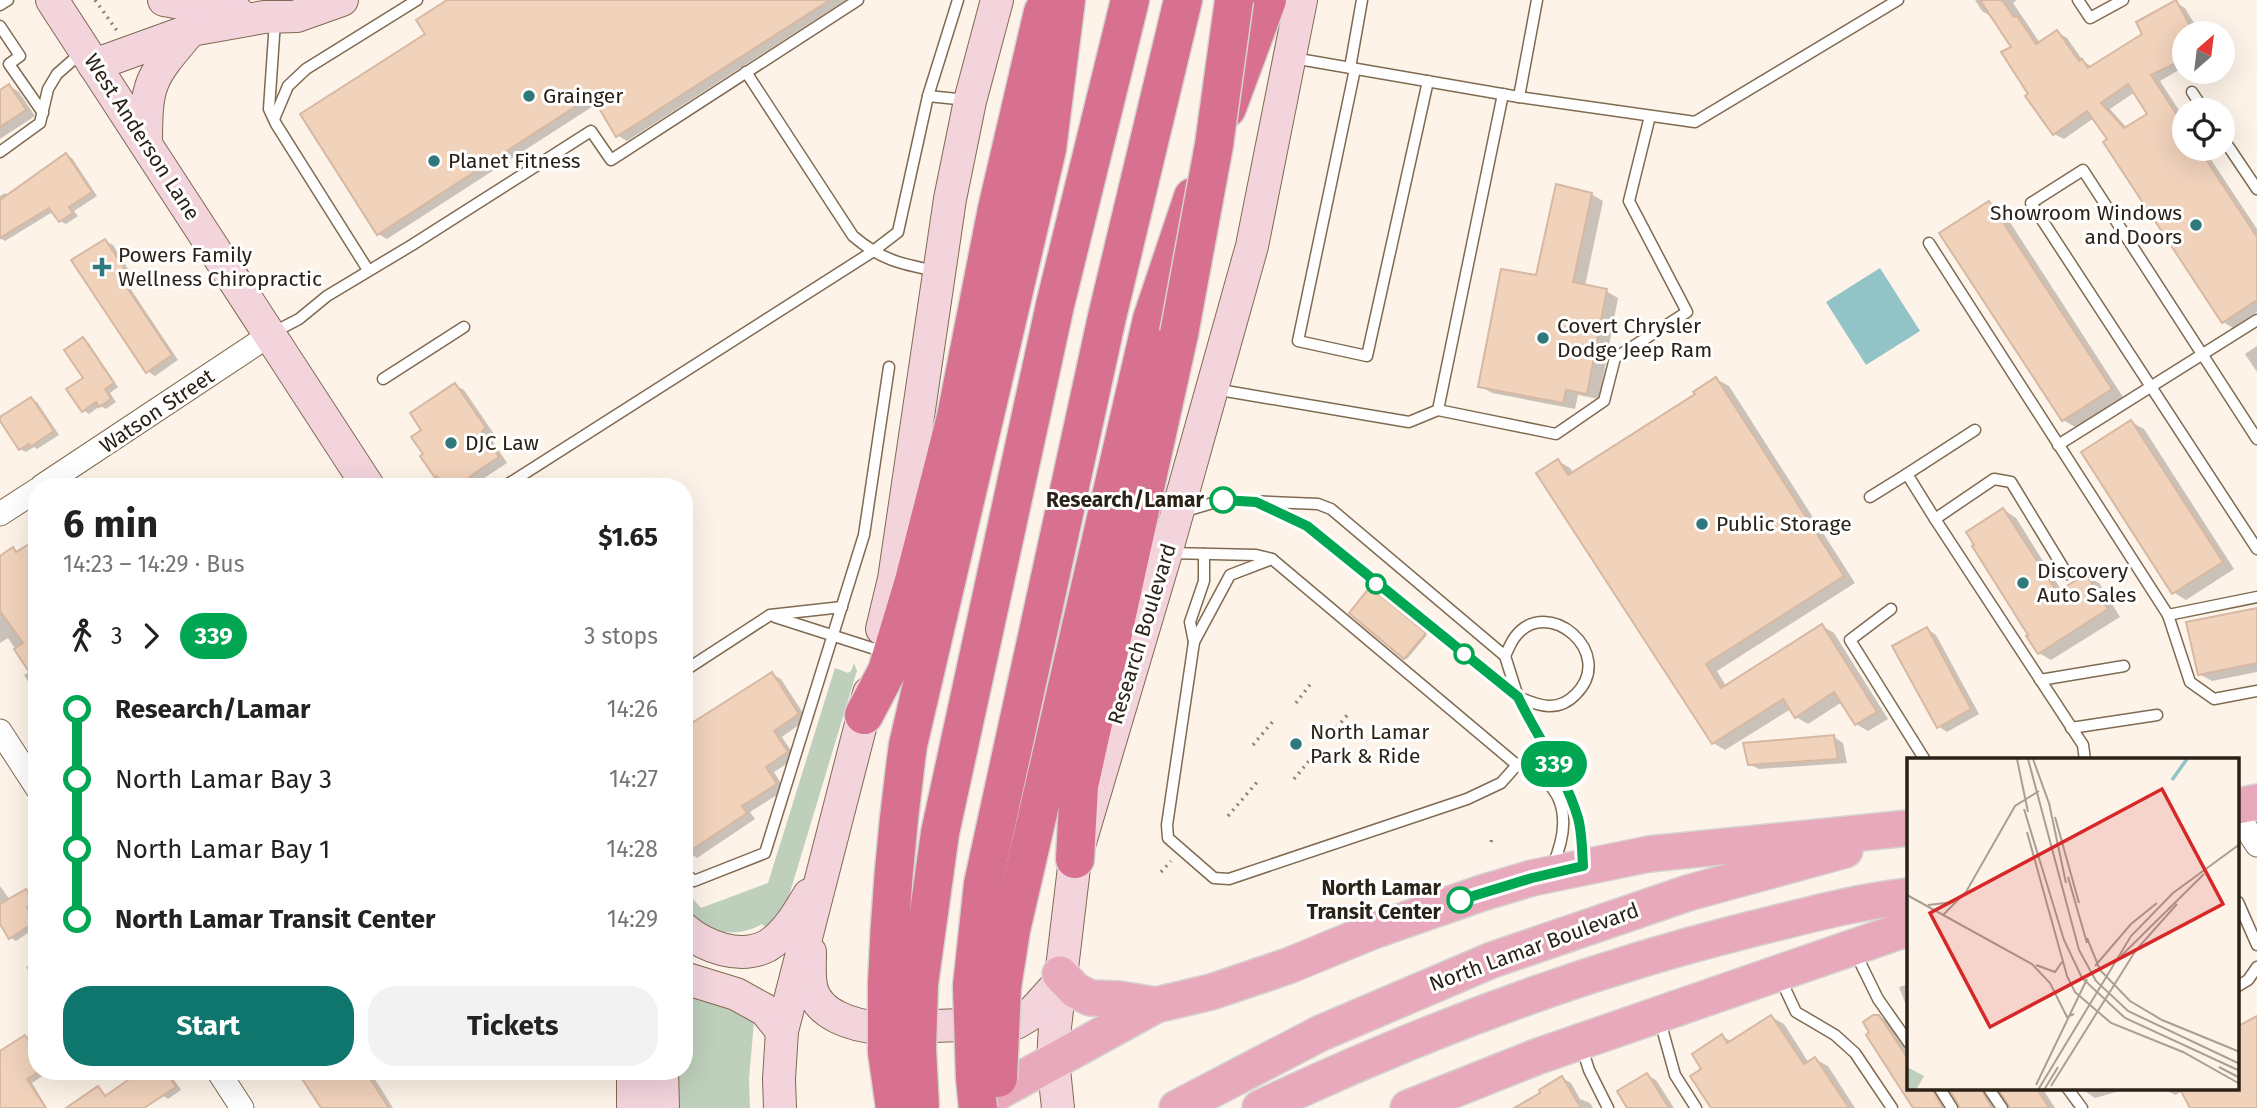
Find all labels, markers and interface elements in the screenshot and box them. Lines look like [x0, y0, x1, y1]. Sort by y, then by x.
north arrow [2172, 21, 2235, 84]
map controls [2172, 21, 2235, 161]
street label: West Anderson Lane [79, 49, 205, 225]
place label: Grainger [543, 83, 623, 109]
marker: Grainger [521, 88, 537, 104]
button: locate [2172, 98, 2235, 161]
place label: Planet Fitness [448, 148, 581, 174]
marker: Planet Fitness [426, 153, 442, 169]
place label: Showroom Windows and Doors [1990, 200, 2182, 250]
marker: Showroom Windows and Doors [2188, 217, 2204, 233]
place label: Powers Family Wellness Chiropractic [118, 242, 322, 292]
marker: Powers Family Wellness Chiropractic [92, 257, 112, 277]
place label: Covert Chrysler Dodge Jeep Ram [1557, 313, 1712, 363]
marker: Covert Chrysler Dodge Jeep Ram [1535, 330, 1551, 346]
street label: Watson Street [95, 363, 220, 459]
place label: DJC Law [465, 430, 539, 456]
marker: DJC Law [443, 435, 459, 451]
place label: Research/Lamar [1046, 487, 1205, 513]
marker: Research/Lamar [1210, 487, 1236, 513]
text: 6 min [63, 501, 158, 547]
place label: Public Storage [1716, 511, 1852, 537]
marker: Public Storage [1694, 516, 1710, 532]
text: $1.65 [598, 522, 658, 553]
street label: Research Boulevard [1102, 540, 1182, 728]
text: 14:23 – 14:29 · Bus [63, 550, 244, 578]
place label: Discovery Auto Sales [2037, 558, 2137, 608]
unlabelled marker [1366, 574, 1386, 594]
marker: Discovery Auto Sales [2015, 575, 2031, 591]
icon: walk [63, 617, 101, 655]
icon: forward [132, 617, 170, 655]
text: 3 [111, 622, 122, 650]
text: 339 [194, 622, 233, 650]
text: 3 stops [584, 622, 658, 650]
unlabelled marker [1454, 644, 1474, 664]
text: Research/Lamar [115, 694, 311, 725]
text: 14:26 [607, 695, 658, 723]
place label: North Lamar Park & Ride [1310, 719, 1429, 769]
marker: North Lamar Park & Ride [1288, 736, 1304, 752]
line badge: 339 [1514, 741, 1594, 787]
text: 339 [1535, 750, 1573, 778]
inset map [1907, 758, 2240, 1090]
text: North Lamar Bay 3 [115, 764, 332, 795]
text: 14:27 [609, 765, 658, 793]
text: North Lamar Bay 1 [115, 834, 330, 865]
text: 14:28 [606, 835, 658, 863]
place label: North Lamar Transit Center [1307, 875, 1442, 925]
marker: North Lamar Transit Center [1447, 887, 1473, 913]
street label: North Lamar Boulevard [1426, 897, 1642, 997]
text: North Lamar Transit Center [115, 904, 435, 935]
text: 14:29 [607, 905, 658, 933]
button: Start [63, 986, 354, 1066]
button: Tickets [368, 986, 658, 1066]

